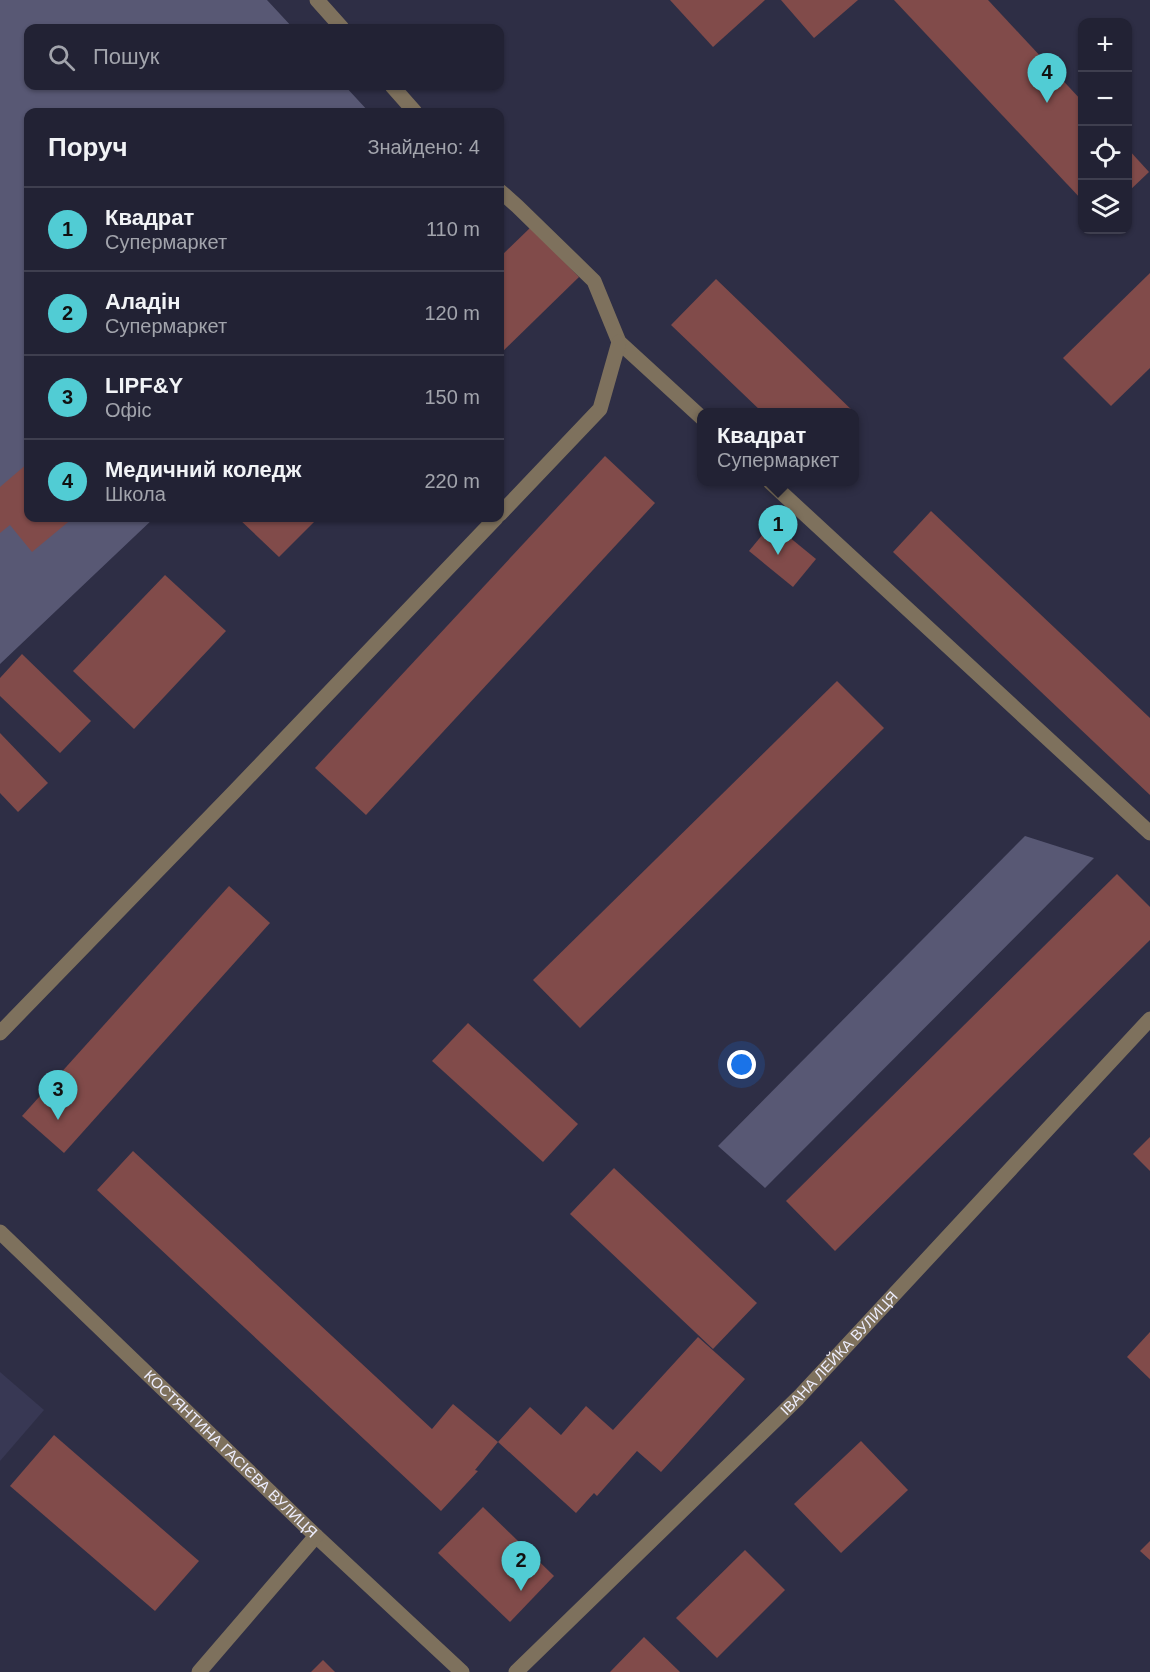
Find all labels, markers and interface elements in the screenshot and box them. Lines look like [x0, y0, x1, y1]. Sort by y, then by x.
map controls [1078, 18, 1132, 234]
button: + [1078, 18, 1132, 72]
search box [24, 24, 504, 90]
icon: search [45, 41, 78, 74]
text: Пошук [93, 44, 159, 69]
pin: 4 [1028, 54, 1066, 103]
button: − [1078, 72, 1132, 126]
button: locate [1078, 126, 1132, 180]
text: Поруч [48, 132, 128, 162]
text: Знайдено: 4 [367, 136, 480, 158]
button: layers [1078, 180, 1132, 234]
text: Квадрат [105, 205, 194, 230]
text: 1 [62, 218, 73, 240]
text: 110 m [426, 218, 480, 240]
text: Супермаркет [105, 231, 227, 253]
text: Аладін [105, 289, 180, 314]
text: 2 [62, 302, 73, 324]
text: 120 m [424, 302, 480, 324]
text: Супермаркет [105, 315, 227, 337]
text: LIPF&Y [105, 373, 183, 398]
text: 3 [62, 386, 73, 408]
text: 150 m [424, 386, 480, 408]
text: Офіс [105, 399, 151, 421]
popup [697, 408, 859, 486]
text: Квадрат [717, 423, 806, 448]
text: Супермаркет [717, 449, 839, 471]
text: Медичний коледж [105, 457, 301, 482]
text: 4 [62, 470, 73, 492]
text: 220 m [424, 470, 480, 492]
text: Школа [105, 483, 166, 505]
pin: 1 [758, 506, 798, 555]
your location [727, 1050, 756, 1079]
pin: 3 [38, 1070, 78, 1120]
street label: ІВАНА ЛЕЙКА ВУЛИЦЯ [777, 1287, 901, 1418]
street label: КОСТЯНТИНА ГАСІЄВА ВУЛИЦЯ [141, 1366, 321, 1541]
pin: 2 [502, 1542, 540, 1591]

